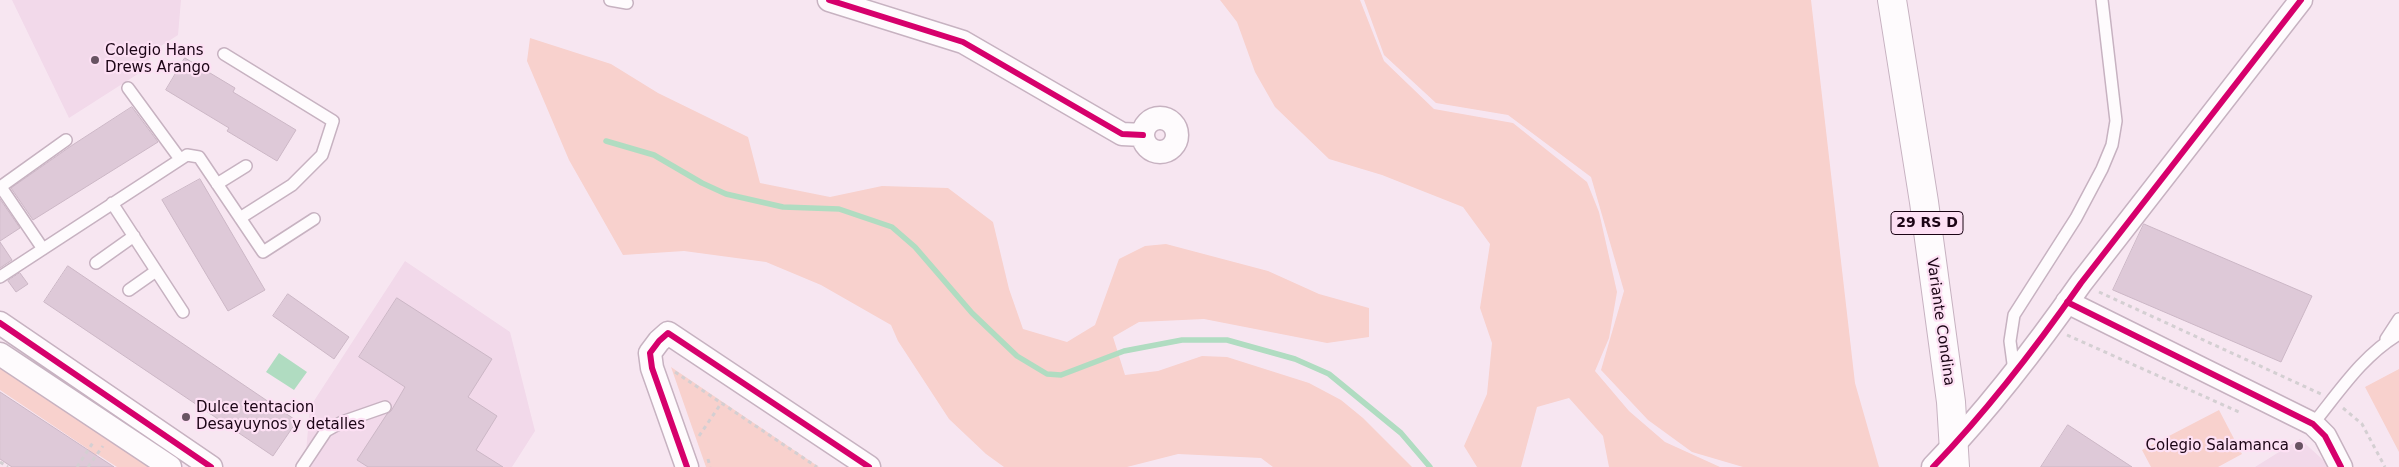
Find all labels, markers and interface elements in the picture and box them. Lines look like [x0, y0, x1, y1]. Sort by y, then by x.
place label: Colegio Hans Drews Arango [105, 42, 210, 77]
marker: Colegio Hans Drews Arango [89, 54, 101, 66]
road number: 29 RS D [1891, 212, 1963, 234]
street label: Variante Condina [1922, 257, 1958, 387]
place label: Dulce tentacion Desayuynos y detalles [196, 399, 365, 434]
marker: Dulce tentacion Desayuynos y detalles [180, 411, 192, 423]
place label: Colegio Salamanca [2145, 437, 2289, 455]
marker: Colegio Salamanca [2293, 440, 2305, 452]

